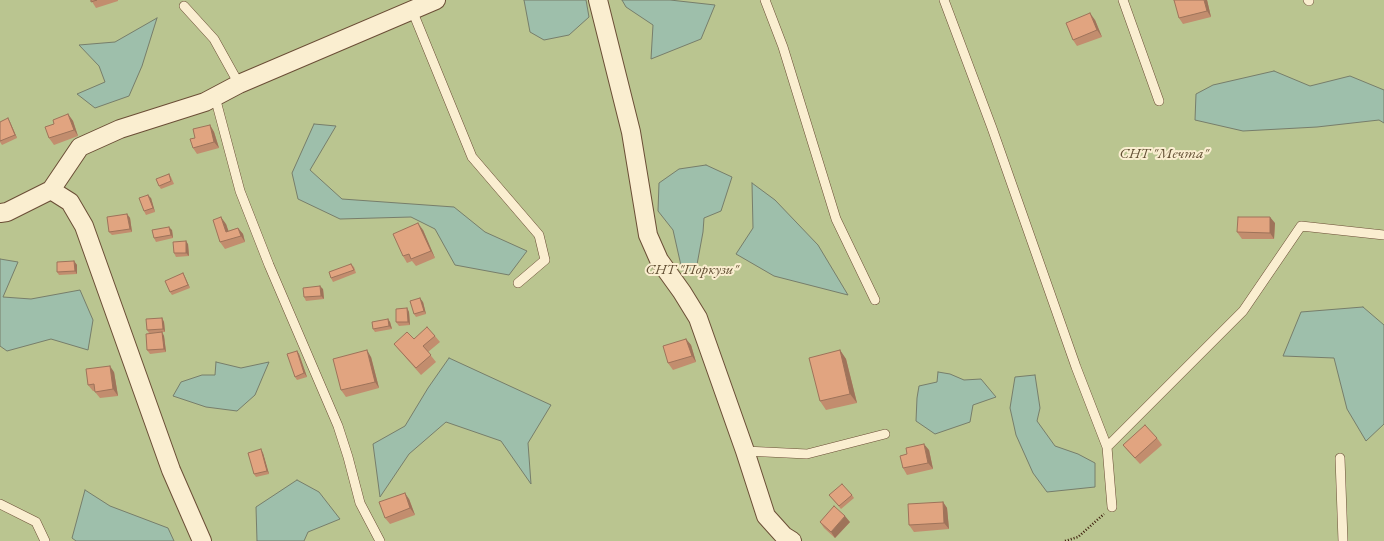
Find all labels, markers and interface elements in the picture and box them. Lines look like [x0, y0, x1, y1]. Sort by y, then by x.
park label: СНТ "Мечта" [1120, 145, 1208, 163]
park label: СНТ "Поркузи" [646, 261, 738, 279]

